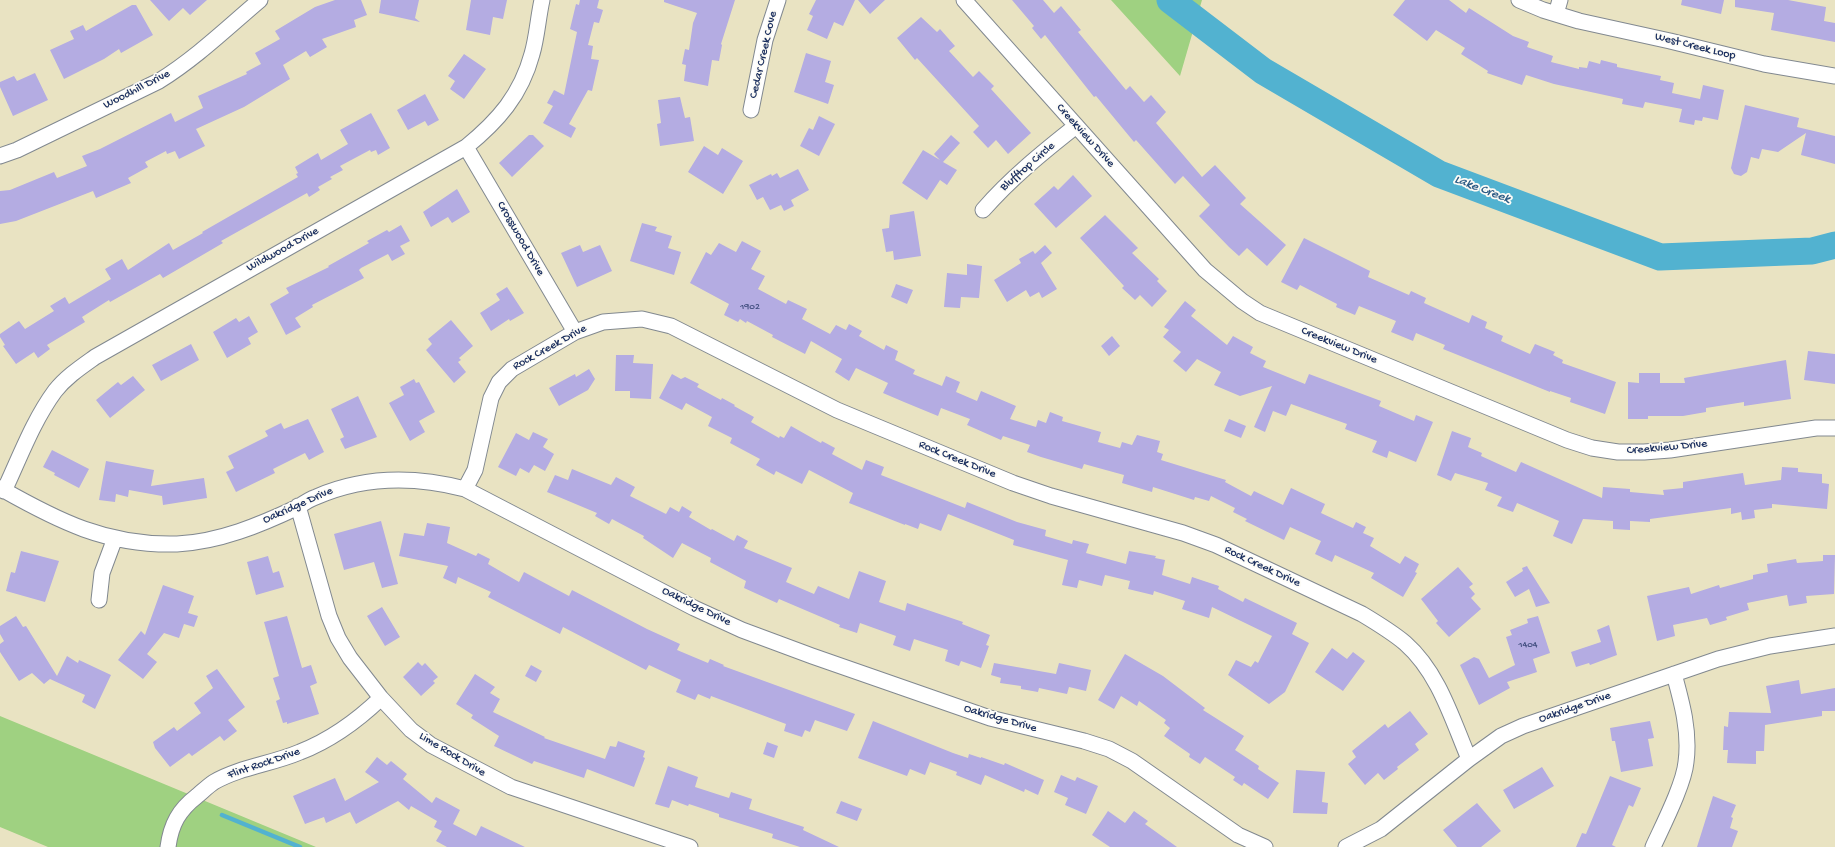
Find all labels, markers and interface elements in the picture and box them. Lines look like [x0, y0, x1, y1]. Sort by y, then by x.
street label: Cedar Creek Cove [747, 10, 781, 100]
street label: West Creek Loop [1653, 30, 1737, 64]
street label: Woodhill Drive [101, 67, 173, 113]
street label: Creekview Drive [1053, 101, 1117, 171]
street label: Blufftop Circle [998, 139, 1058, 195]
water label: Lake Creek [1452, 172, 1512, 208]
street label: Crosswood Drive [493, 199, 547, 279]
street label: Wildwood Drive [244, 224, 322, 276]
house number: 1902 [740, 301, 760, 313]
street label: Rock Creek Drive [511, 322, 589, 374]
street label: Creekview Drive [1299, 324, 1379, 368]
street label: Creekview Drive [1626, 437, 1708, 459]
street label: Rock Creek Drive [916, 438, 998, 482]
street label: Oakridge Drive [261, 484, 335, 528]
street label: Rock Creek Drive [1222, 543, 1302, 591]
street label: Oakridge Drive [659, 584, 733, 630]
house number: 1404 [1518, 639, 1538, 651]
street label: Oakridge Drive [1537, 689, 1613, 727]
street label: Oakridge Drive [962, 702, 1038, 736]
street label: Lime Rock Drive [416, 729, 488, 781]
street label: Flint Rock Drive [226, 745, 302, 783]

